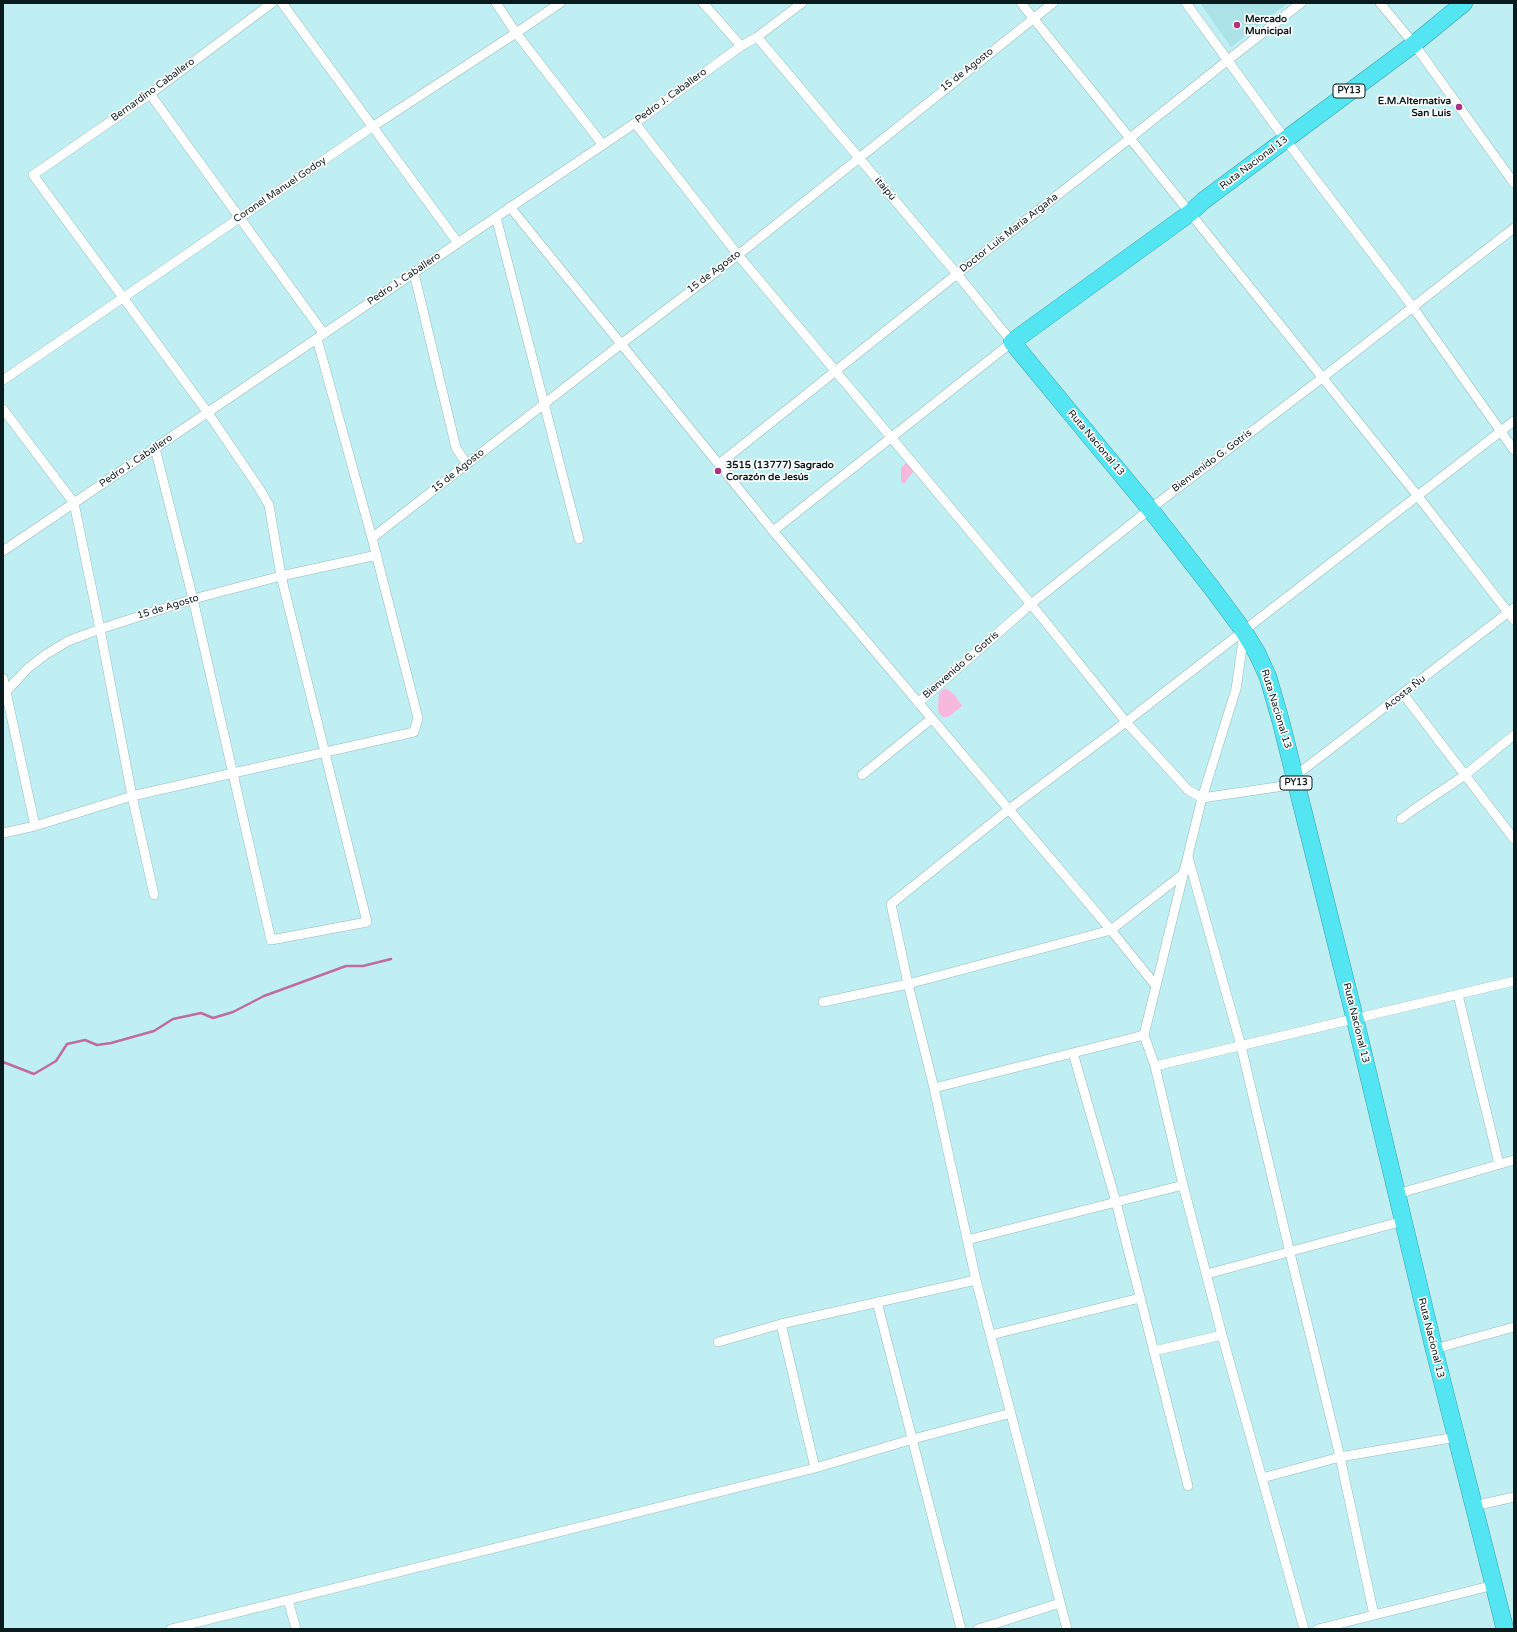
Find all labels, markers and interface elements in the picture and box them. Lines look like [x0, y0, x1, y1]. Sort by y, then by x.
place label: Mercado Municipal [1245, 13, 1291, 36]
marker: Mercado Municipal [1232, 20, 1242, 30]
street label: 15 de Agosto [938, 46, 996, 94]
street label: Bernardino Caballero [109, 56, 197, 124]
street label: Pedro J. Caballero [633, 66, 709, 126]
road number: PY13 [1333, 84, 1365, 98]
place label: E.M.Alternativa San Luis [1378, 95, 1451, 118]
marker: E.M.Alternativa San Luis [1454, 102, 1464, 112]
street label: Ruta Nacional 13 [1218, 133, 1290, 193]
street label: Coronel Manuel Godoy [231, 155, 329, 225]
street label: itaipú [872, 175, 898, 203]
street label: Doctor Luis María Argaña [958, 191, 1060, 275]
street label: 15 de Agosto [685, 248, 743, 296]
street label: Pedro J. Caballero [365, 250, 443, 308]
street label: Ruta Nacional 13 [1065, 408, 1127, 478]
street label: Bienvenido G. Gotris [1170, 427, 1254, 495]
street label: Pedro J. Caballero [97, 432, 175, 490]
street label: 15 de Agosto [429, 447, 487, 495]
place label: 3515 (13777) Sagrado Corazón de Jesús [726, 459, 834, 482]
marker: 3515 (13777) Sagrado Corazón de Jesús [713, 466, 723, 476]
street label: 15 de Agosto [136, 592, 200, 622]
street label: Bienvenido G. Gotris [921, 629, 1001, 701]
street label: Ruta Nacional 13 [1258, 668, 1294, 750]
street label: Acosta Ñu [1382, 673, 1428, 713]
road number: PY13 [1280, 776, 1312, 790]
street label: Ruta Nacional 13 [1340, 982, 1372, 1064]
street label: Ruta Nacional 13 [1415, 1297, 1447, 1379]

